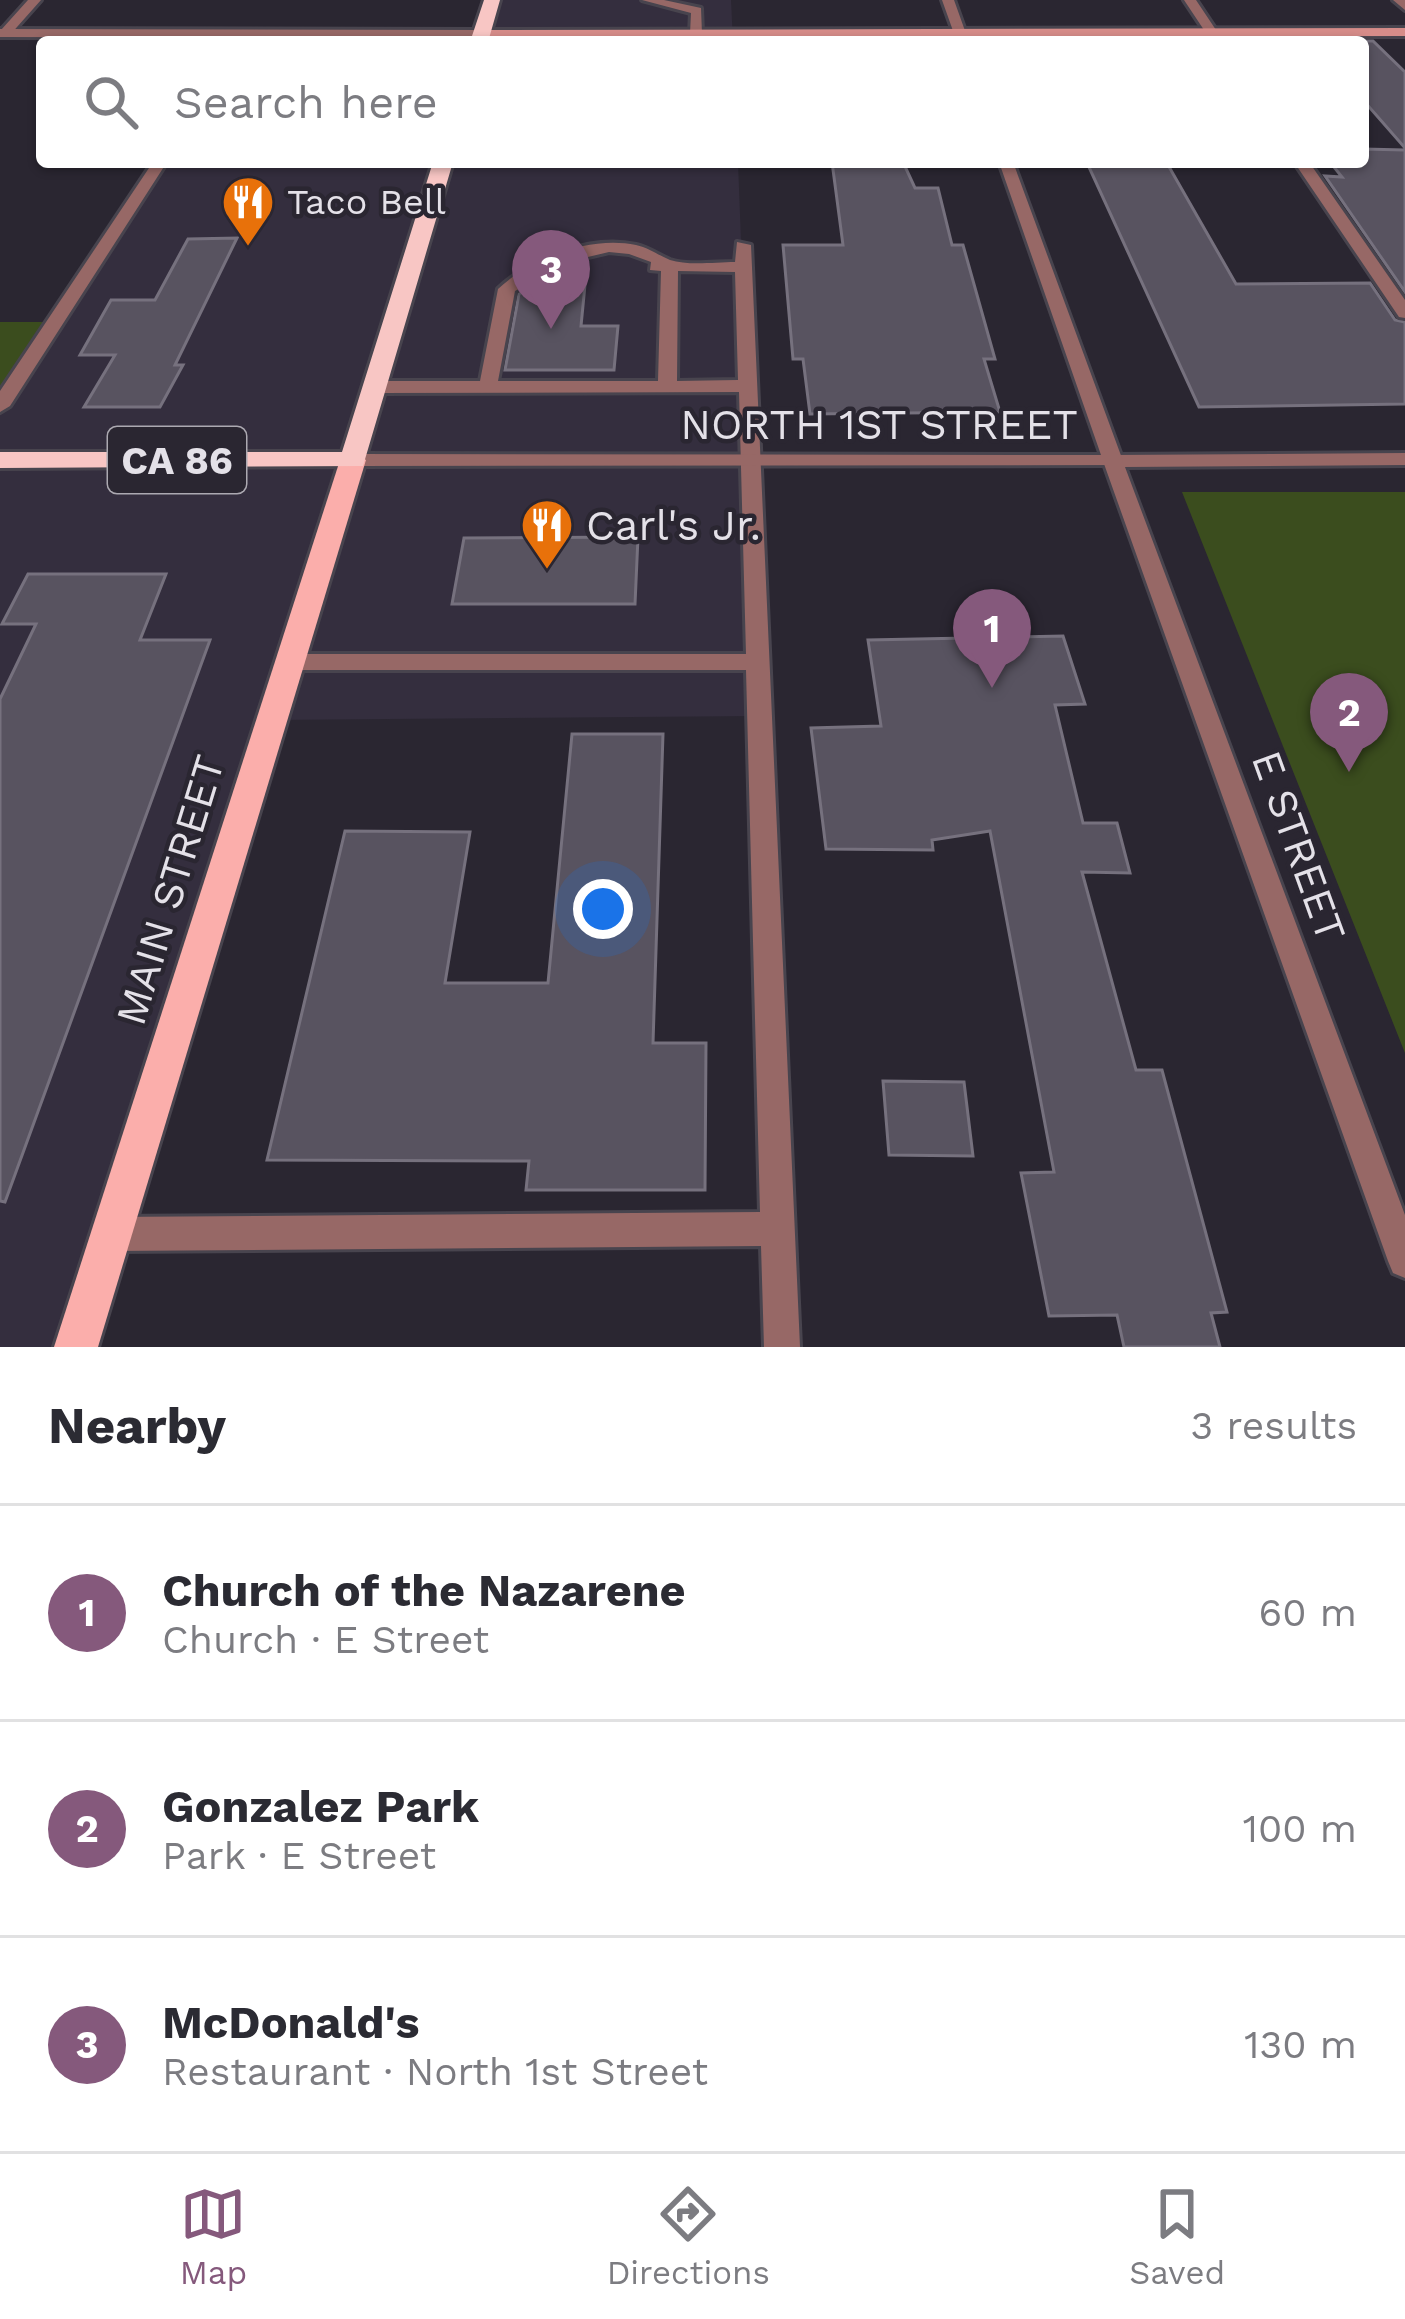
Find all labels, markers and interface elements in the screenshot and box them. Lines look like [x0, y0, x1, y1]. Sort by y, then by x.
search box [36, 36, 1369, 168]
icon: search [78, 69, 144, 135]
text: Search here [174, 76, 438, 129]
restaurant icon: Taco Bell [220, 174, 276, 248]
place label: Taco Bell [287, 181, 446, 223]
pin: 3 [512, 230, 590, 329]
street label: NORTH 1ST STREET [680, 400, 1078, 449]
road number: CA 86 [108, 427, 246, 493]
restaurant icon: Carl's Jr. [519, 497, 575, 571]
place label: Carl's Jr. [586, 501, 761, 550]
pin: 1 [953, 589, 1031, 688]
pin: 2 [1310, 673, 1388, 772]
street label: E STREET [1242, 744, 1356, 948]
street label: MAIN STREET [106, 749, 234, 1031]
your location [573, 879, 633, 939]
text: Nearby [48, 1396, 226, 1455]
text: 3 results [1191, 1403, 1357, 1448]
text: Church of the Nazarene [162, 1564, 686, 1617]
text: 1 [79, 1590, 95, 1635]
text: 60 m [1259, 1590, 1357, 1635]
text: Church · E Street [162, 1617, 489, 1662]
text: Gonzalez Park [162, 1780, 479, 1833]
text: 2 [75, 1806, 99, 1851]
text: 100 m [1243, 1806, 1357, 1851]
text: Park · E Street [162, 1833, 436, 1878]
text: McDonald's [162, 1996, 419, 2049]
text: 3 [75, 2022, 99, 2067]
text: 130 m [1244, 2022, 1357, 2067]
text: Restaurant · North 1st Street [162, 2049, 708, 2094]
tab: Map [180, 2181, 247, 2292]
tab: Directions [607, 2181, 770, 2292]
tab: Saved [1129, 2181, 1225, 2292]

